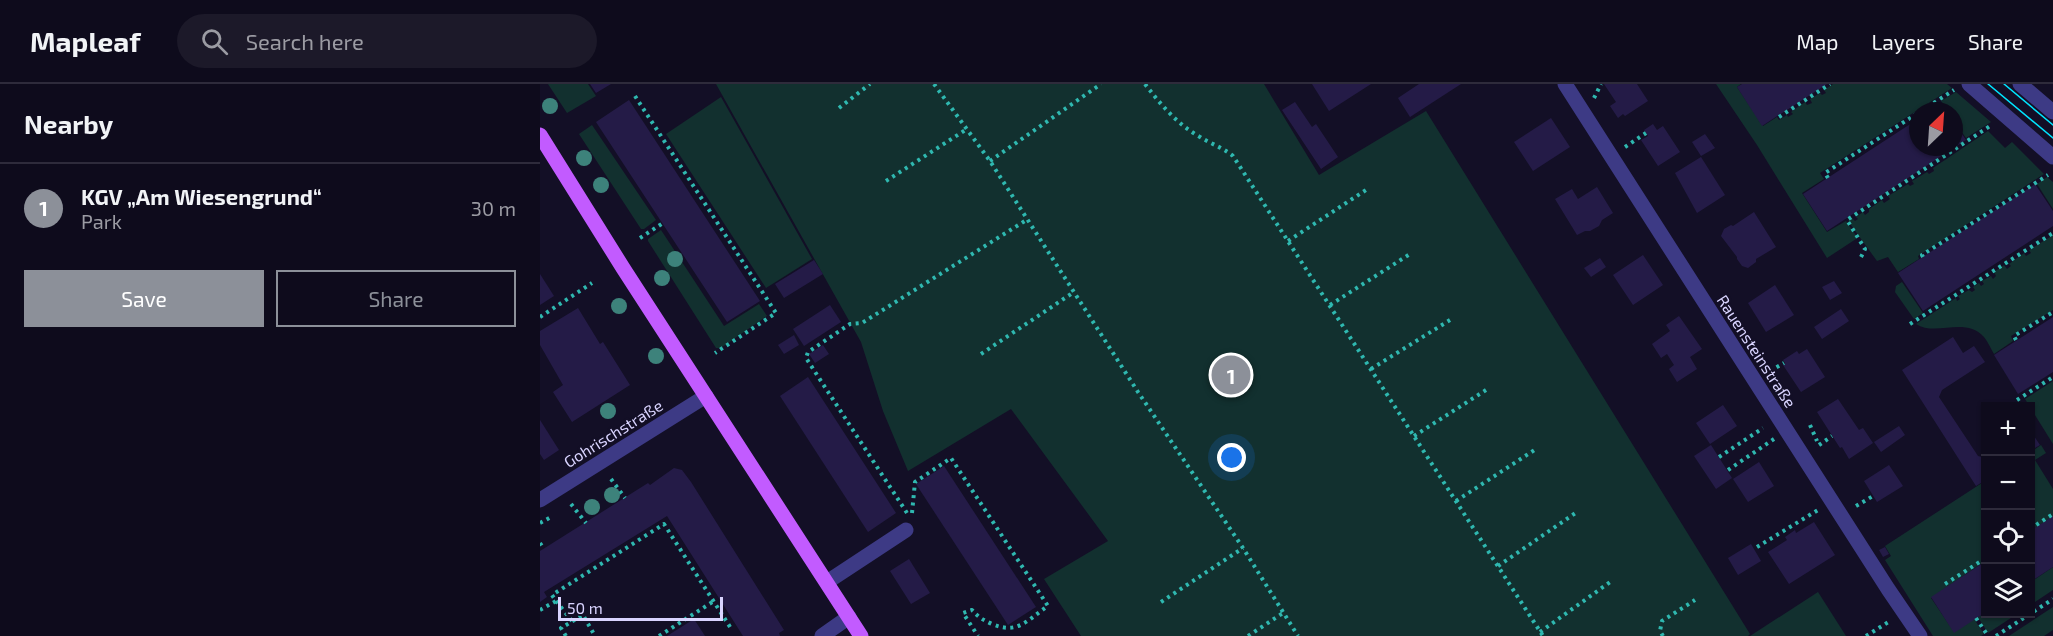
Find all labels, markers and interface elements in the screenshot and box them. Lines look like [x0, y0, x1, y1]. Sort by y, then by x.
search box [177, 14, 597, 68]
text: Mapleaf [30, 24, 141, 58]
icon: search [198, 25, 231, 58]
text: Search here [246, 28, 364, 54]
text: Map [1796, 29, 1838, 54]
text: Layers [1871, 29, 1935, 54]
text: Share [1968, 29, 2023, 54]
north arrow [1909, 102, 1963, 156]
text: Nearby [24, 108, 113, 139]
text: KGV „Am Wiesengrund“ [81, 183, 322, 209]
text: 1 [39, 196, 48, 220]
text: 30 m [471, 196, 516, 220]
text: Park [81, 209, 122, 233]
button: Save [24, 270, 264, 327]
button: Share [276, 270, 516, 327]
street label: Rauensteinstraße [1713, 291, 1801, 411]
pin: 1 [1212, 352, 1250, 398]
street label: Gohrischstraße [560, 395, 666, 471]
map controls [1981, 402, 2035, 618]
button: + [1981, 402, 2035, 456]
your location [1217, 443, 1246, 472]
button: − [1981, 456, 2035, 510]
button: locate [1981, 510, 2035, 564]
button: layers [1981, 564, 2035, 618]
scale bar [558, 594, 723, 622]
text: 50 m [567, 598, 603, 617]

